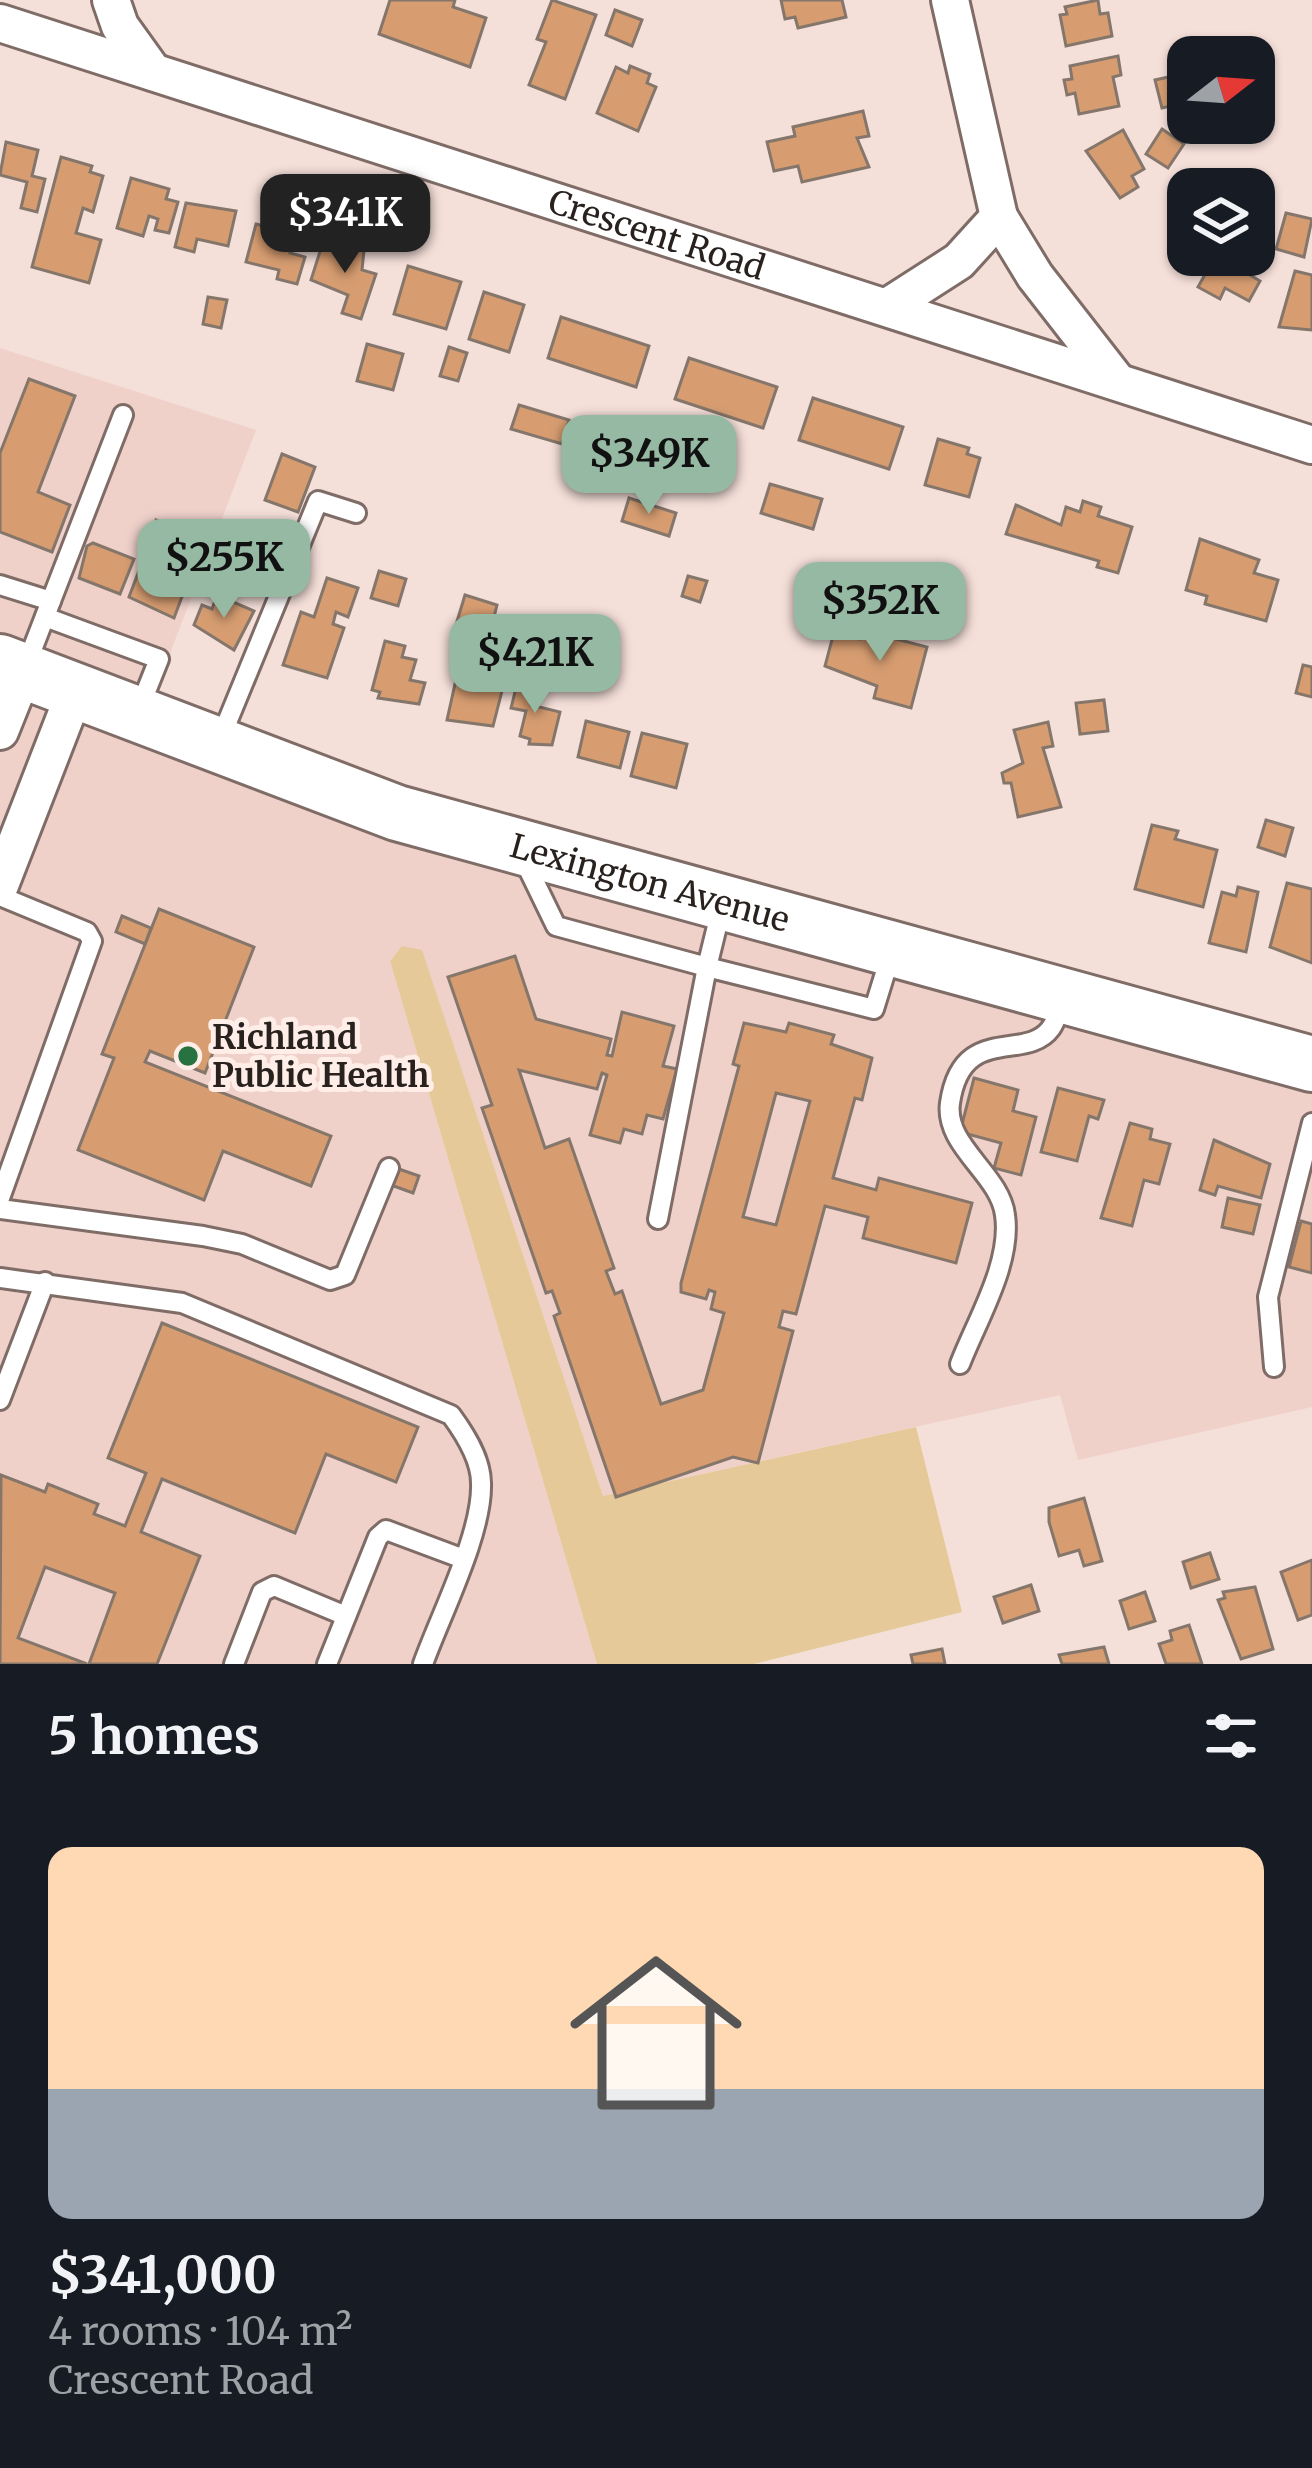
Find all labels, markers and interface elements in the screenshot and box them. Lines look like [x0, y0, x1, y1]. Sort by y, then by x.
north arrow [1167, 36, 1275, 144]
map controls [1167, 36, 1275, 276]
button: layers [1167, 168, 1275, 276]
pin: $341K [261, 174, 429, 276]
street label: Crescent Road [543, 181, 770, 289]
text: $341K [287, 188, 403, 237]
pin: $349K [565, 415, 733, 517]
text: $349K [589, 429, 709, 478]
pin: $255K [140, 519, 308, 621]
text: $255K [164, 533, 284, 582]
pin: $352K [796, 562, 964, 664]
text: $352K [821, 576, 939, 625]
pin: $421K [451, 614, 619, 716]
text: $421K [476, 628, 594, 677]
street label: Lexington Avenue [506, 825, 794, 941]
place label: Richland Public Health [212, 1017, 429, 1096]
marker: Richland Public Health [175, 1043, 201, 1069]
icon: filters [1198, 1703, 1264, 1769]
text: 5 homes [48, 1704, 260, 1768]
icon: home [548, 1925, 764, 2141]
text: $341,000 [48, 2243, 277, 2307]
text: 4 rooms · 104 m² [48, 2307, 352, 2356]
text: Crescent Road [48, 2356, 314, 2405]

